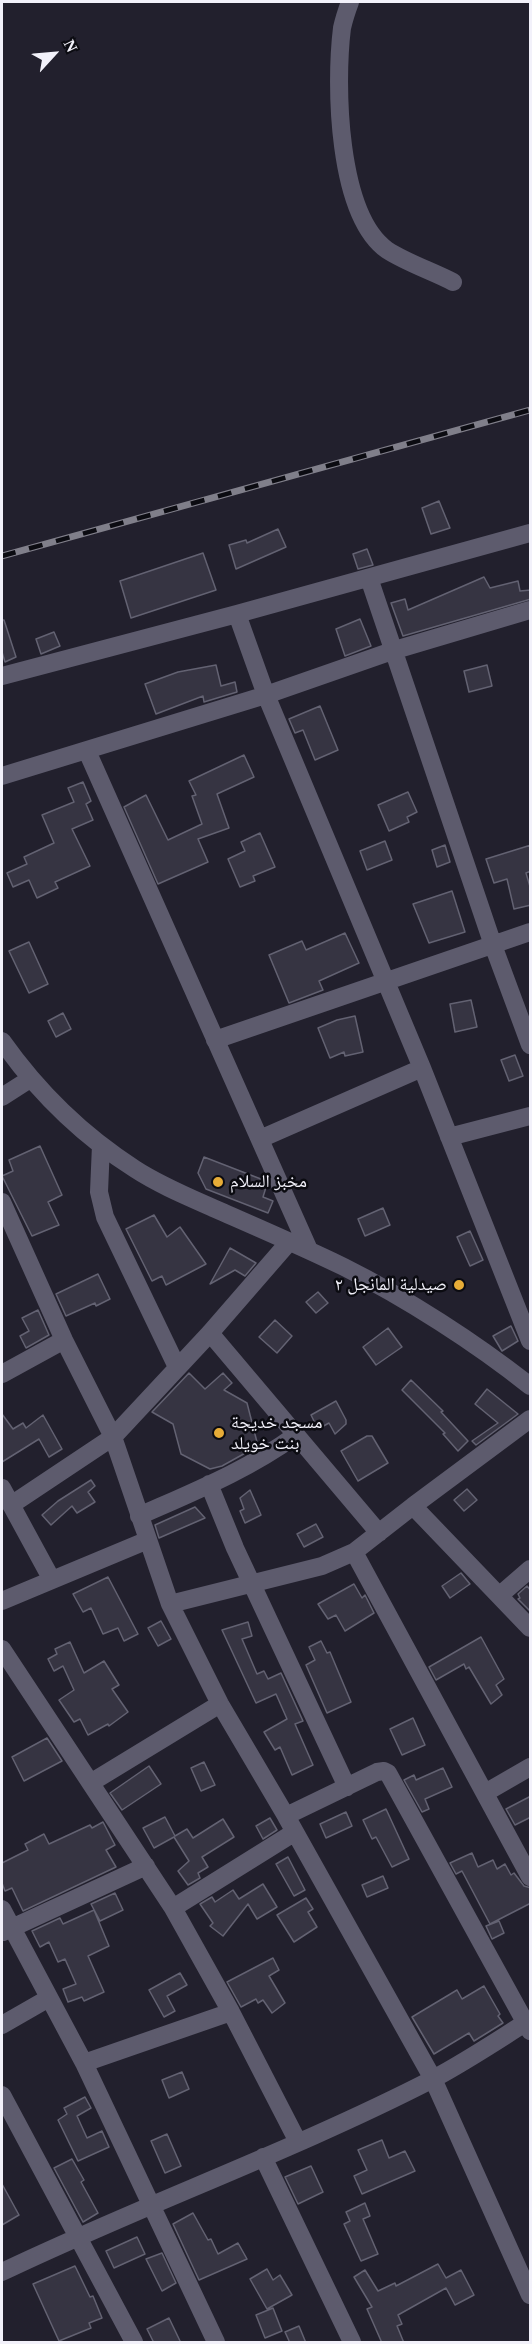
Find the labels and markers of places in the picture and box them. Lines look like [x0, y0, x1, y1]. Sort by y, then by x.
place label: مخبز السلام [230, 1171, 307, 1193]
marker: مخبز السلام [211, 1175, 225, 1189]
place label: صيدلية المانجل ٢ [335, 1274, 447, 1296]
marker: صيدلية المانجل ٢ [452, 1278, 466, 1292]
place label: مسجد خديجة بنت خويلد [231, 1412, 322, 1454]
marker: مسجد خديجة بنت خويلد [212, 1426, 226, 1440]

